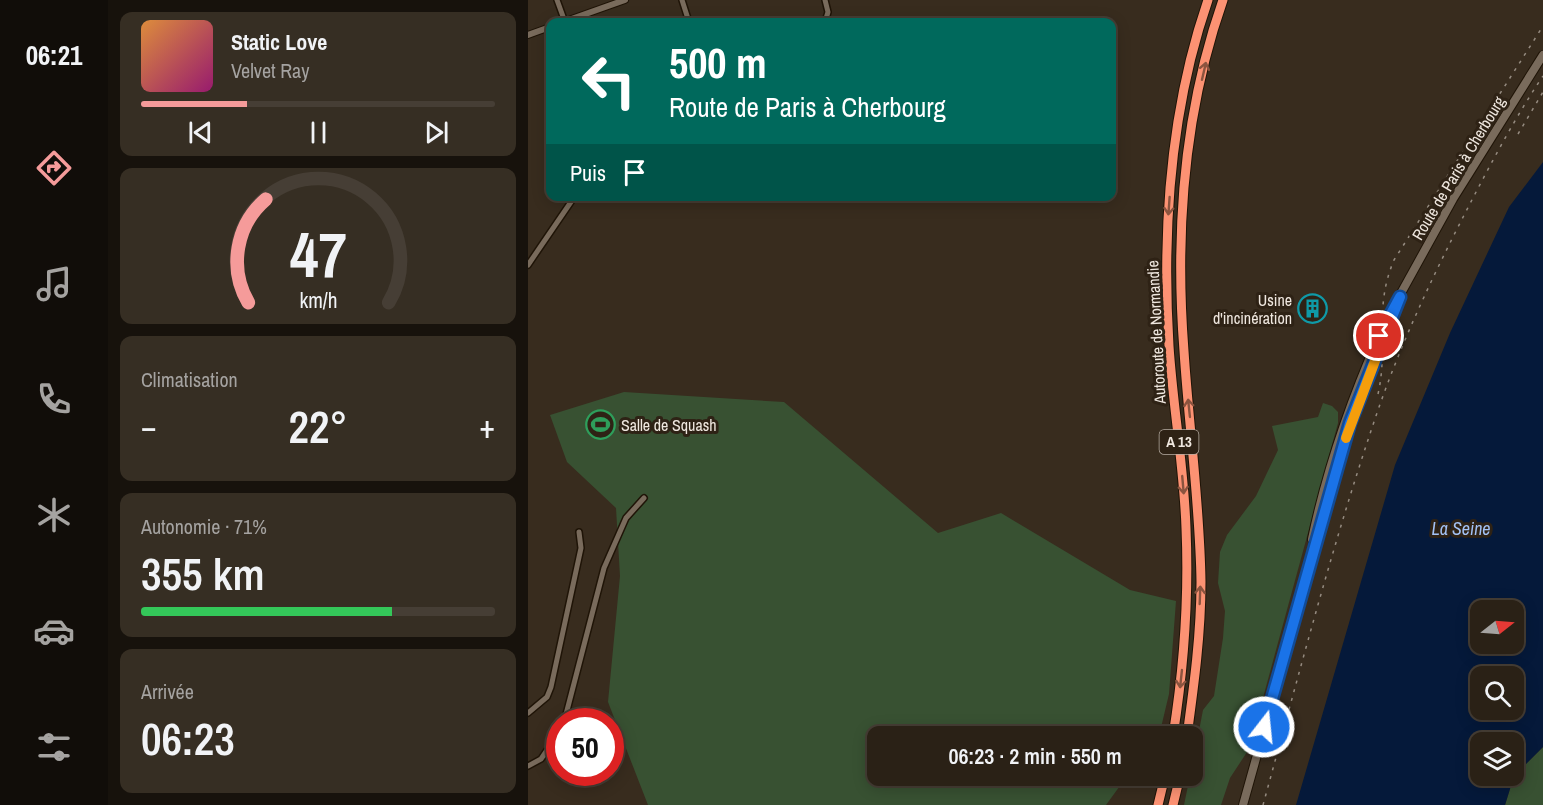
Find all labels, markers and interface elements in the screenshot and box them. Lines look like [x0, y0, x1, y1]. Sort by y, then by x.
text: Static Love [231, 27, 327, 57]
text: 500 m [669, 35, 767, 91]
text: 06:21 [26, 37, 82, 73]
icon: left [570, 42, 648, 120]
text: Velvet Ray [231, 57, 309, 84]
one-way arrow [1198, 61, 1210, 80]
text: Route de Paris à Cherbourg [669, 89, 946, 125]
street label: Route de Paris à Cherbourg [1406, 91, 1510, 244]
icon: previous [184, 116, 217, 149]
icon: pause [302, 116, 335, 149]
icon: next [420, 116, 453, 149]
icon: directions [33, 147, 75, 189]
icon: arrive [618, 156, 651, 189]
text: Puis [570, 158, 606, 188]
one-way arrow [1163, 196, 1174, 216]
text: 47 [290, 212, 346, 296]
street label: Autoroute de Normandie [1141, 260, 1171, 405]
icon: music [33, 263, 75, 305]
text: km/h [299, 287, 337, 316]
place label: Usine d'incinération [1213, 289, 1292, 329]
building icon: Usine d'incinération [1297, 293, 1329, 325]
pin [1353, 310, 1404, 361]
icon: arrive [1362, 319, 1395, 352]
text: Climatisation [141, 366, 238, 393]
icon: phone [33, 378, 75, 420]
text: 22° [288, 396, 348, 457]
one-way arrow [1183, 399, 1194, 419]
text: − [141, 404, 157, 448]
text: + [479, 404, 495, 448]
sports icon: Salle de Squash [584, 409, 616, 441]
place label: Salle de Squash [621, 414, 717, 436]
road number: A 13 [1160, 430, 1198, 454]
one-way arrow [1177, 474, 1188, 494]
icon: climate [33, 494, 75, 536]
text: Autonomie · 71% [141, 513, 267, 540]
water label: La Seine [1431, 516, 1491, 541]
text: 355 km [141, 543, 265, 604]
one-way arrow [1195, 585, 1206, 605]
north arrow [1470, 600, 1524, 654]
map controls [1470, 600, 1524, 786]
icon: car [33, 610, 75, 652]
button: search [1470, 666, 1524, 720]
one-way arrow [1175, 669, 1186, 689]
text: Arrivée [141, 678, 194, 705]
position arrow [1232, 695, 1296, 759]
text: 06:23 [141, 708, 235, 769]
speed limit sign: 50 [546, 708, 624, 786]
icon: filters [33, 726, 75, 768]
button: layers [1470, 732, 1524, 786]
text: 06:23 · 2 min · 550 m [948, 741, 1122, 771]

